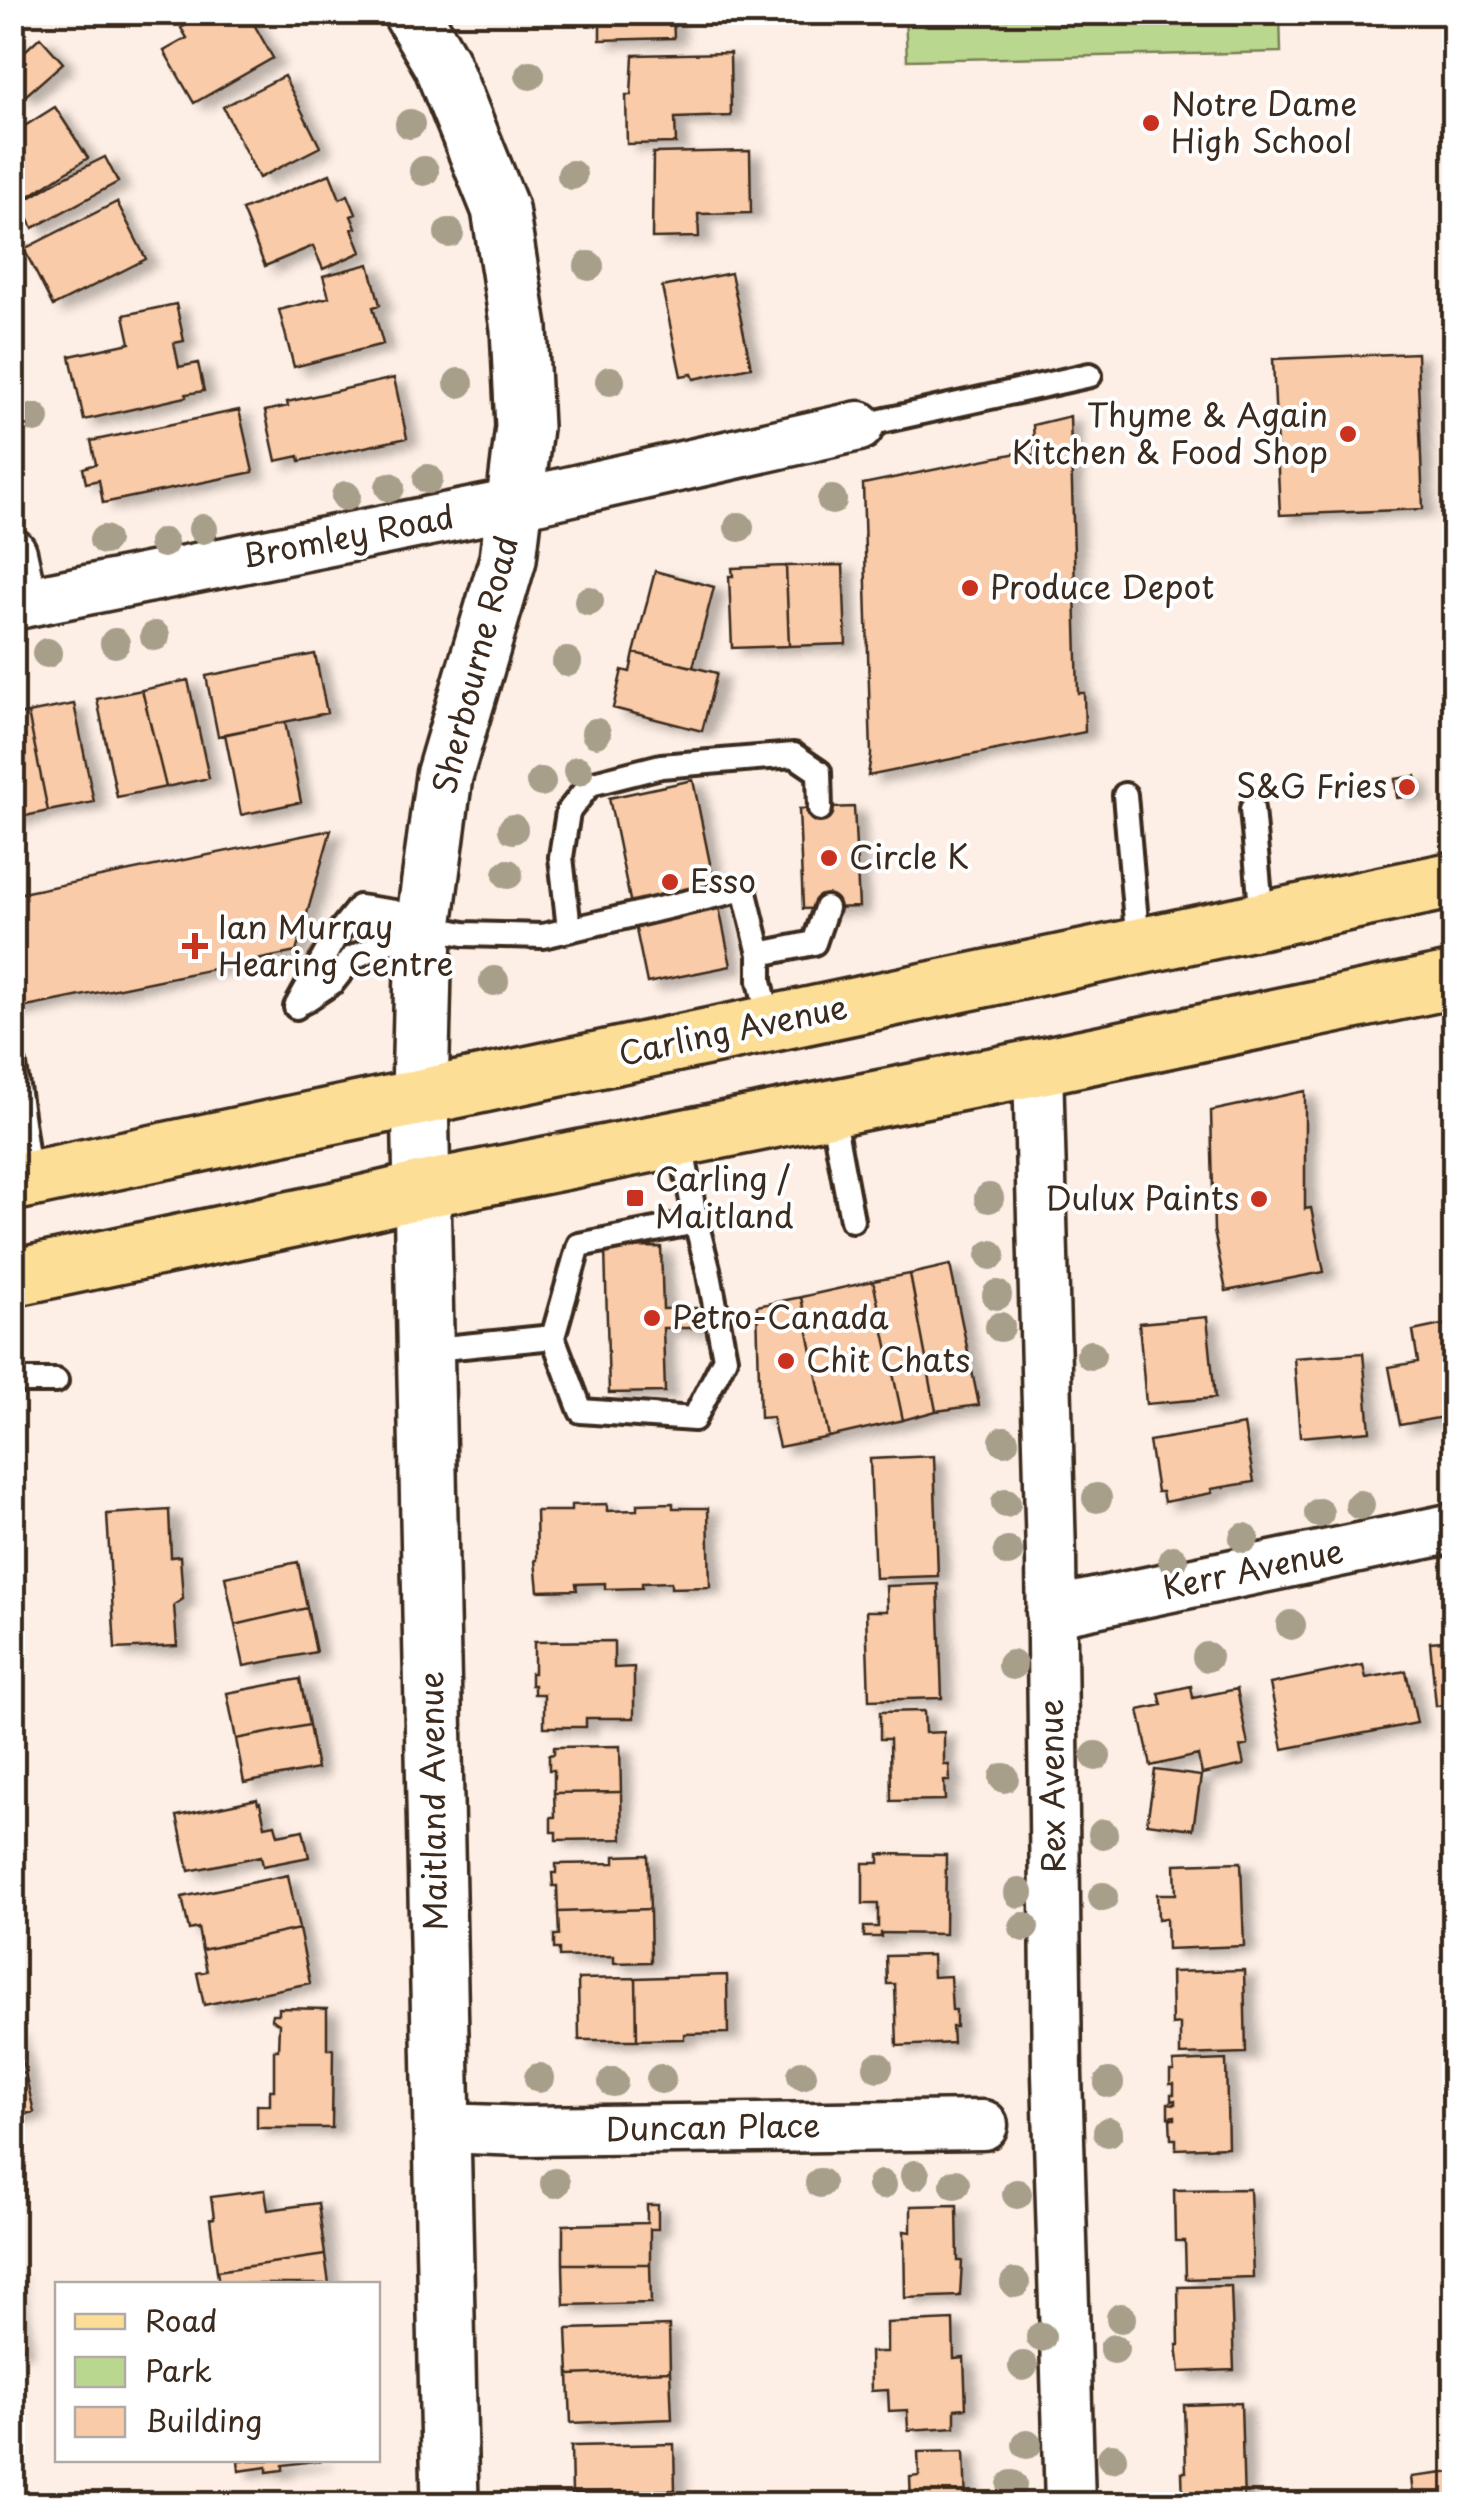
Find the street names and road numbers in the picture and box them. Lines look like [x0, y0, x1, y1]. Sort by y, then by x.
street label: Bromley Road [238, 491, 458, 579]
street label: Sherbourne Road [419, 531, 529, 798]
street label: Carling Avenue [614, 981, 851, 1077]
street label: Kerr Avenue [1158, 1525, 1347, 1611]
street label: Maitland Avenue [406, 1671, 458, 1931]
street label: Rex Avenue [1025, 1699, 1077, 1873]
street label: Duncan Place [605, 2100, 821, 2152]

